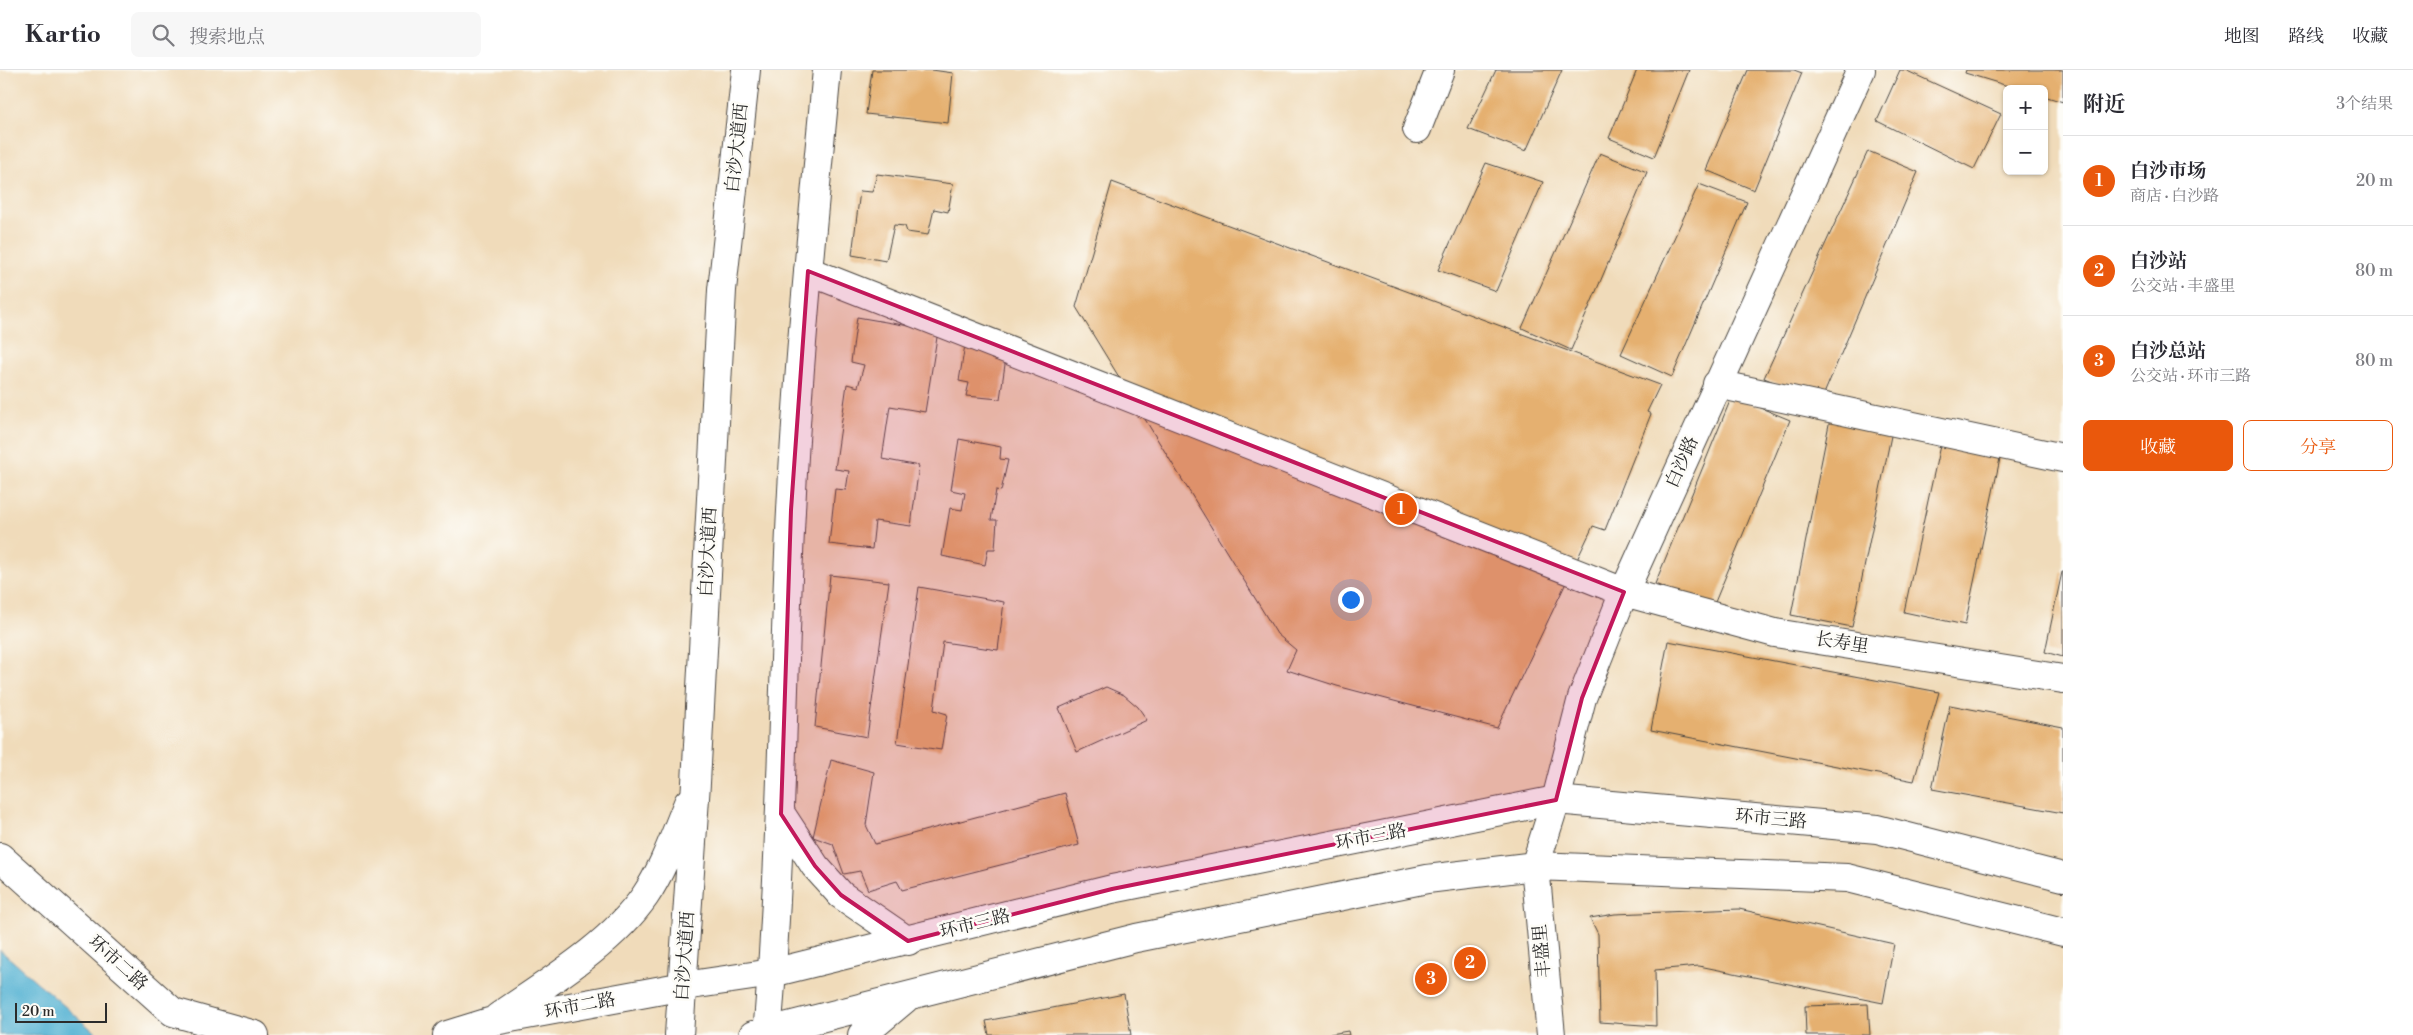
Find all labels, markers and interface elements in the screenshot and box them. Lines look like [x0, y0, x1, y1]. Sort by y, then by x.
search box [131, 12, 481, 57]
text: Kartio [25, 20, 101, 50]
icon: search [149, 21, 177, 49]
text: 搜索地点 [189, 25, 265, 49]
text: 地图 [2224, 25, 2260, 48]
text: 路线 [2288, 25, 2324, 48]
text: 收藏 [2352, 25, 2388, 48]
map controls [2003, 85, 2048, 175]
button: + [2003, 85, 2048, 130]
text: 附近 [2083, 92, 2125, 118]
text: 3个结果 [2336, 94, 2393, 114]
street label: 白沙大道西 [721, 102, 753, 194]
button: − [2003, 130, 2048, 175]
text: 白沙市场 [2130, 159, 2206, 183]
text: 1 [2095, 171, 2103, 191]
text: 20 m [2356, 171, 2393, 191]
text: 商店 · 白沙路 [2130, 186, 2219, 206]
text: 白沙站 [2130, 249, 2187, 273]
text: 2 [2094, 261, 2104, 281]
text: 80 m [2355, 261, 2393, 281]
text: 公交站 · 丰盛里 [2130, 276, 2235, 296]
text: 白沙总站 [2130, 339, 2206, 363]
text: 3 [2094, 351, 2104, 371]
text: 80 m [2355, 351, 2393, 371]
text: 公交站 · 环市三路 [2130, 366, 2251, 386]
button: 收藏 [2083, 420, 2233, 471]
button: 分享 [2243, 420, 2393, 471]
street label: 白沙路 [1661, 433, 1703, 491]
pin: 1 [1385, 490, 1417, 528]
street label: 白沙大道西 [694, 506, 722, 598]
your location [1338, 587, 1364, 613]
street label: 长寿里 [1814, 627, 1870, 659]
street label: 环市三路 [1734, 804, 1808, 834]
street label: 环市三路 [1333, 819, 1409, 855]
street label: 环市三路 [937, 904, 1013, 944]
street label: 白沙大道西 [670, 910, 700, 1002]
street label: 丰盛里 [1528, 923, 1556, 979]
street label: 环市二路 [84, 930, 152, 996]
pin: 2 [1454, 944, 1486, 982]
pin: 3 [1415, 960, 1447, 998]
street label: 环市二路 [542, 988, 618, 1024]
scale bar [15, 1000, 108, 1023]
text: 20 m [22, 1003, 54, 1021]

